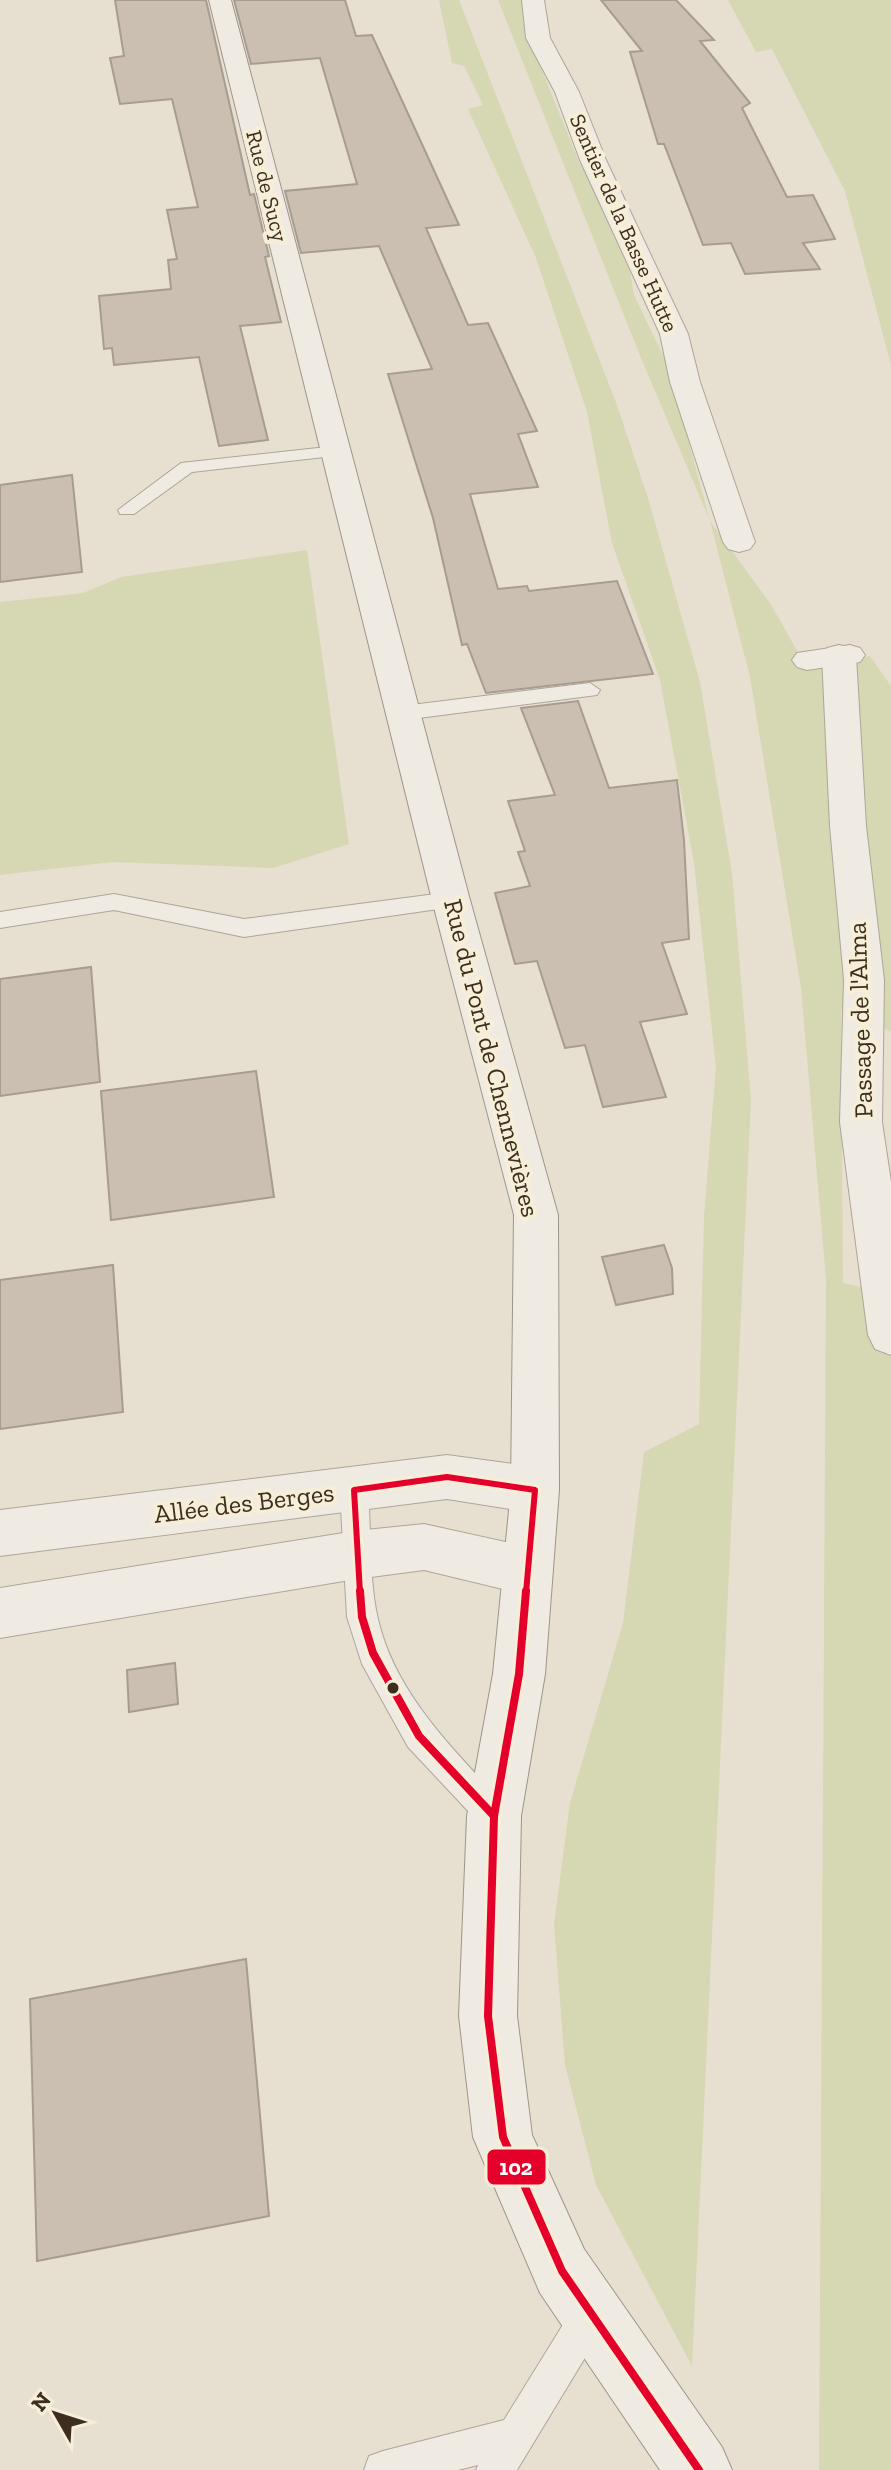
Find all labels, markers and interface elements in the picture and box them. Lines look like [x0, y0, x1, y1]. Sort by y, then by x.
street label: Sentier de la Basse Hutte [564, 110, 684, 336]
street label: Rue de Sucy [240, 127, 294, 245]
street label: Rue du Pont de Chennevières [437, 896, 547, 1220]
street label: Passage de l'Alma [841, 921, 879, 1119]
street label: Allée des Berges [152, 1476, 336, 1530]
unlabelled marker [385, 1680, 401, 1696]
line badge: 102 [486, 2148, 547, 2186]
text: 102 [499, 2154, 533, 2181]
north arrow [16, 2374, 96, 2454]
text: N [25, 2387, 57, 2417]

